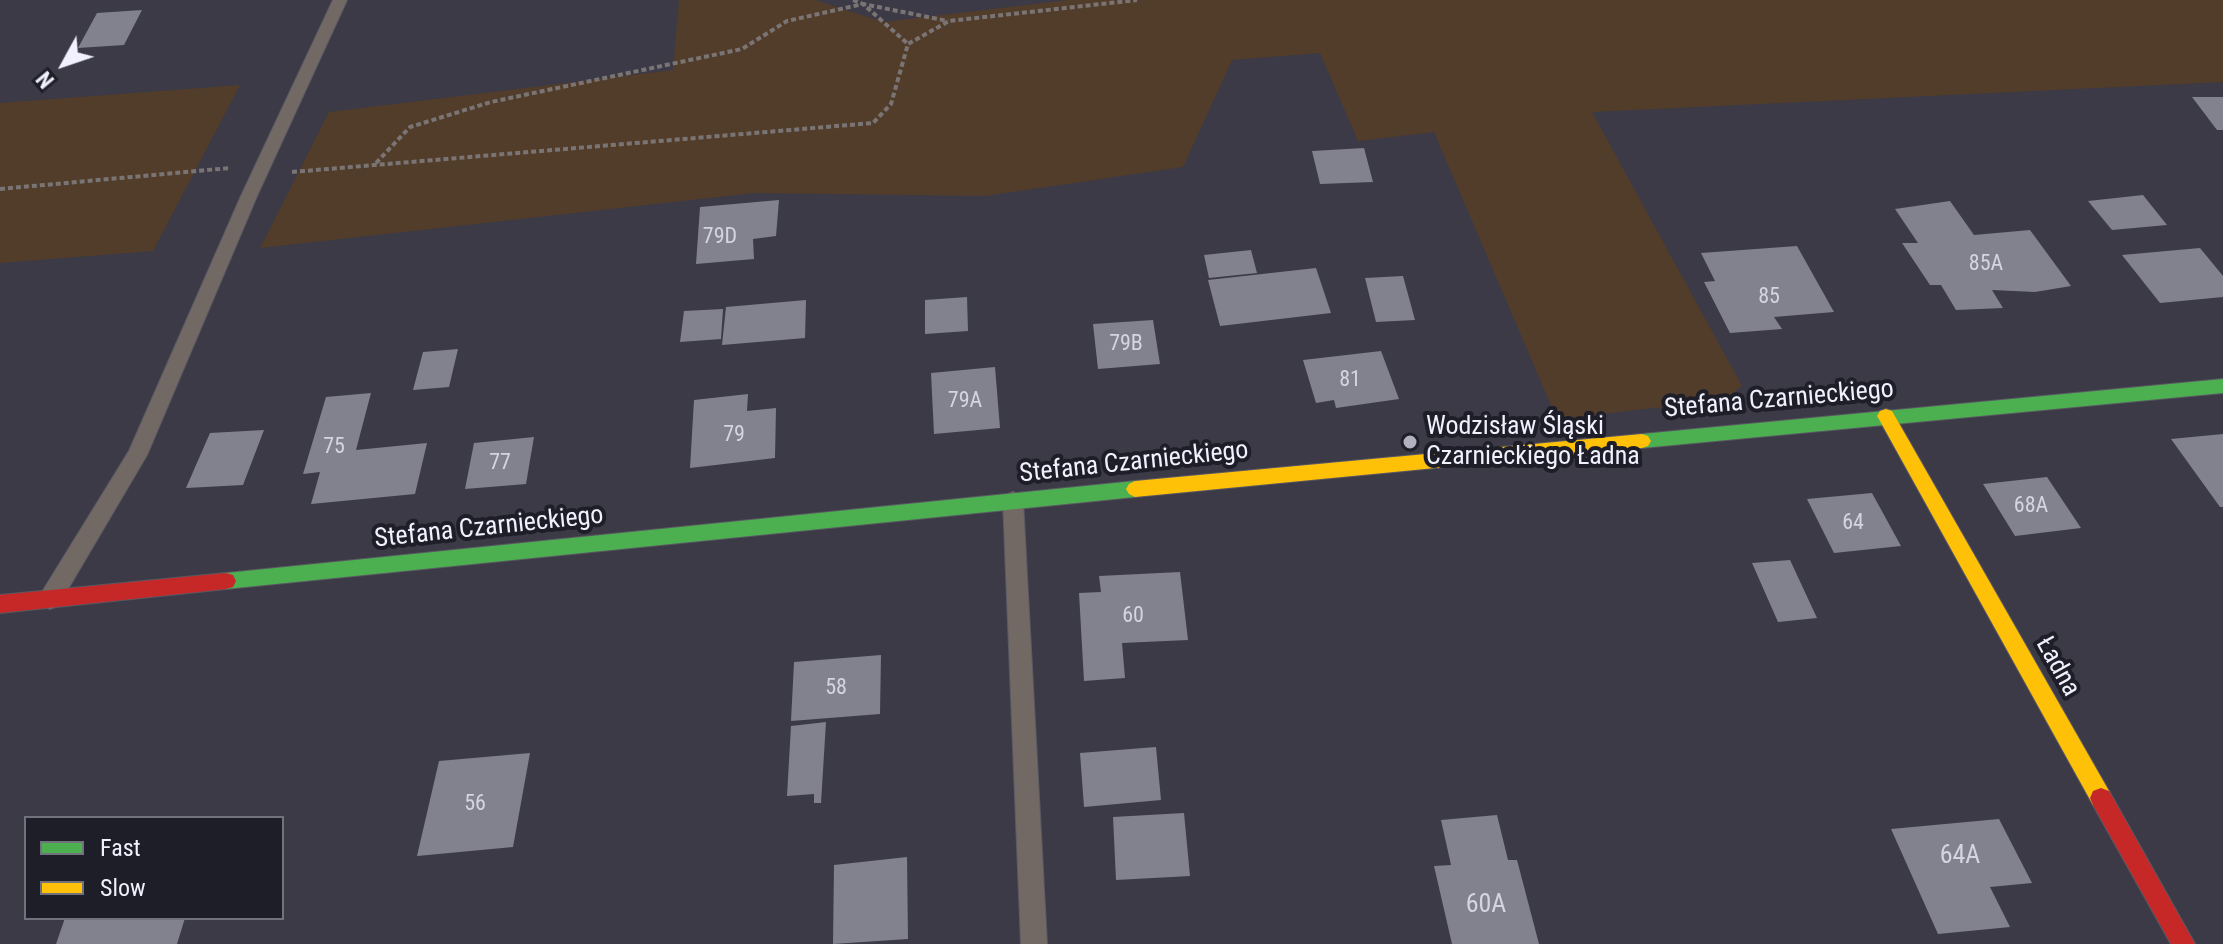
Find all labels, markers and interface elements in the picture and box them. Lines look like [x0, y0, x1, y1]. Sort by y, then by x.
north arrow [24, 24, 104, 104]
text: N [31, 67, 59, 93]
house number: 79D [703, 224, 737, 250]
house number: 85A [1969, 251, 2003, 277]
house number: 85 [1758, 284, 1780, 310]
house number: 79B [1109, 331, 1143, 357]
house number: 81 [1339, 367, 1361, 393]
street label: Stefana Czarnieckiego [1663, 374, 1895, 426]
house number: 79A [948, 388, 982, 414]
place label: Wodzisław Śląski Czarnieckiego Ładna [1426, 411, 1640, 472]
house number: 79 [723, 422, 745, 448]
marker: Wodzisław Śląski Czarnieckiego Ładna [1401, 433, 1419, 451]
house number: 75 [323, 434, 345, 460]
street label: Stefana Czarnieckiego [1018, 435, 1250, 491]
house number: 77 [489, 450, 511, 476]
house number: 68A [2014, 493, 2048, 519]
street label: Stefana Czarnieckiego [373, 500, 605, 556]
house number: 64 [1842, 510, 1864, 536]
house number: 60 [1122, 603, 1144, 629]
street label: Ładna [2028, 632, 2086, 702]
house number: 58 [825, 675, 847, 701]
house number: 56 [464, 791, 486, 817]
legend [24, 816, 284, 920]
text: Fast [100, 834, 141, 862]
house number: 64A [1940, 840, 1980, 872]
text: Slow [100, 874, 146, 902]
house number: 60A [1466, 889, 1506, 921]

